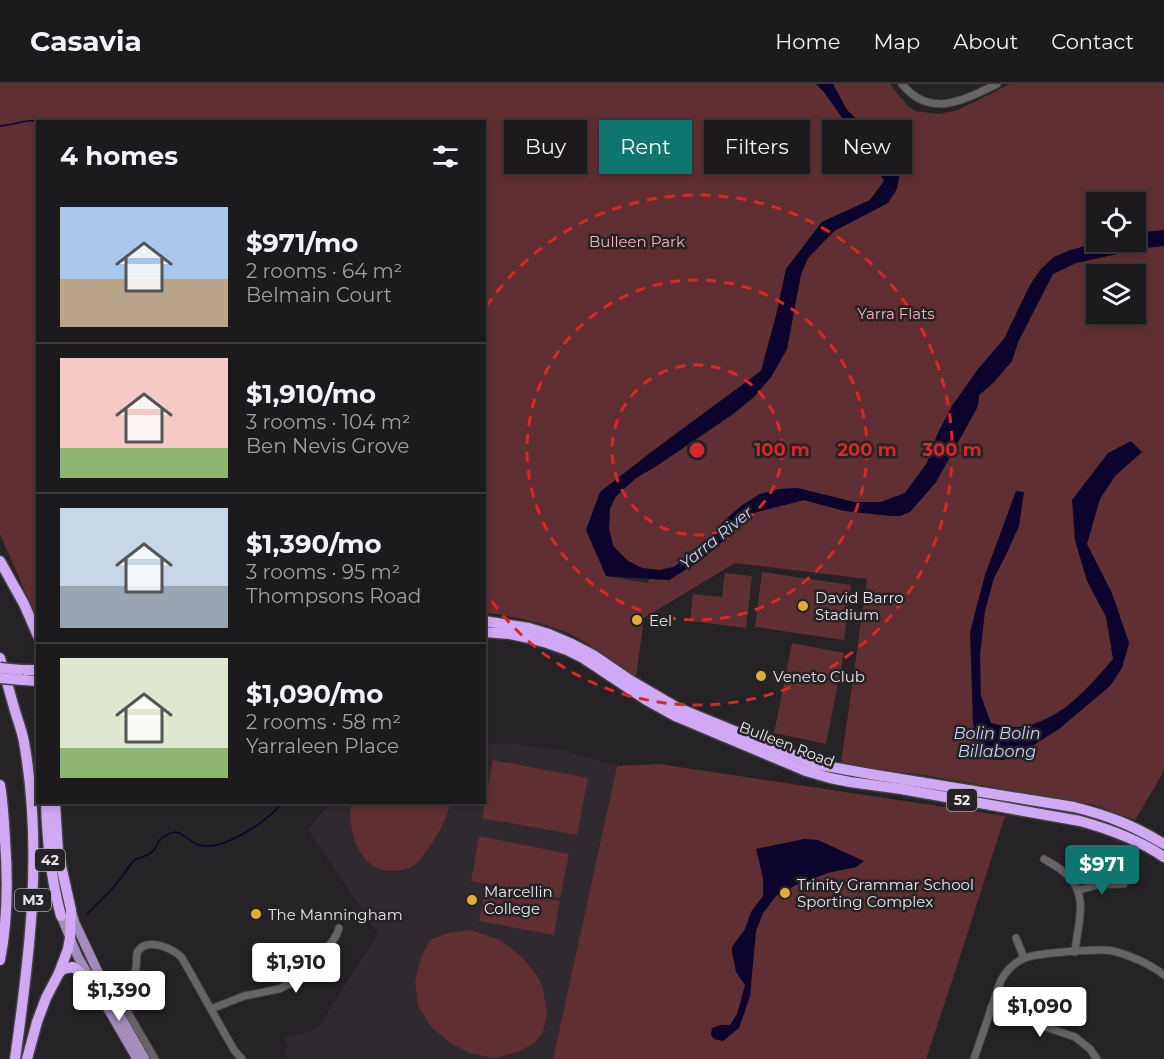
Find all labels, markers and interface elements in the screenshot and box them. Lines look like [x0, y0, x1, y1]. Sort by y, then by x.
text: Casavia [30, 24, 142, 58]
text: Home [775, 29, 840, 54]
text: Map [873, 29, 920, 54]
text: About [953, 29, 1018, 54]
text: Contact [1051, 29, 1134, 54]
chip: Buy [504, 120, 587, 174]
chip: Rent [599, 120, 692, 174]
chip: Filters [704, 120, 810, 174]
chip: New [822, 120, 912, 174]
text: 4 homes [60, 140, 178, 172]
icon: filters [429, 140, 462, 173]
map controls [1086, 192, 1146, 324]
button: locate [1086, 192, 1146, 252]
text: $971/mo [246, 227, 358, 259]
icon: home [108, 231, 180, 303]
park label: Bulleen Park [589, 232, 685, 251]
text: 2 rooms · 64 m² [246, 259, 402, 283]
button: layers [1086, 264, 1146, 324]
text: Belmain Court [246, 283, 392, 307]
park label: Yarra Flats [857, 304, 935, 323]
text: $1,910/mo [246, 378, 376, 410]
icon: home [108, 382, 180, 454]
text: 3 rooms · 104 m² [246, 410, 411, 434]
text: Ben Nevis Grove [246, 434, 409, 458]
text: 100 m [754, 439, 810, 461]
text: 200 m [837, 439, 897, 461]
text: 300 m [921, 439, 982, 461]
centre of rings [687, 440, 707, 460]
water label: Yarra River [676, 502, 757, 573]
text: $1,390/mo [246, 528, 382, 560]
icon: home [108, 532, 180, 604]
text: 3 rooms · 95 m² [246, 560, 400, 584]
text: Thompsons Road [246, 584, 421, 608]
place label: David Barro Stadium [815, 588, 904, 624]
marker: David Barro Stadium [796, 599, 810, 613]
place label: Eel [649, 611, 672, 630]
marker: Eel [630, 613, 644, 627]
place label: Veneto Club [773, 667, 865, 686]
marker: Veneto Club [754, 669, 768, 683]
text: $1,090/mo [246, 678, 383, 710]
icon: home [108, 682, 180, 754]
text: 2 rooms · 58 m² [246, 710, 401, 734]
street label: Bulleen Road [737, 717, 837, 771]
water label: Bolin Bolin Billabong [953, 724, 1041, 761]
text: Yarraleen Place [246, 734, 399, 758]
road number: 52 [947, 789, 977, 811]
pin: $971 [1066, 845, 1138, 896]
road number: 42 [35, 849, 65, 871]
text: $971 [1079, 852, 1125, 876]
place label: Trinity Grammar School Sporting Complex [797, 875, 974, 911]
place label: Marcellin College [484, 882, 553, 918]
marker: Trinity Grammar School Sporting Complex [778, 886, 792, 900]
road number: M3 [15, 889, 51, 911]
marker: Marcellin College [465, 893, 479, 907]
place label: The Manningham [268, 905, 403, 924]
marker: The Manningham [249, 907, 263, 921]
pin: $1,910 [247, 943, 345, 994]
text: $1,910 [266, 950, 326, 974]
pin: $1,390 [70, 971, 168, 1022]
text: $1,390 [87, 978, 151, 1002]
pin: $1,090 [991, 987, 1089, 1038]
text: $1,090 [1007, 994, 1073, 1018]

